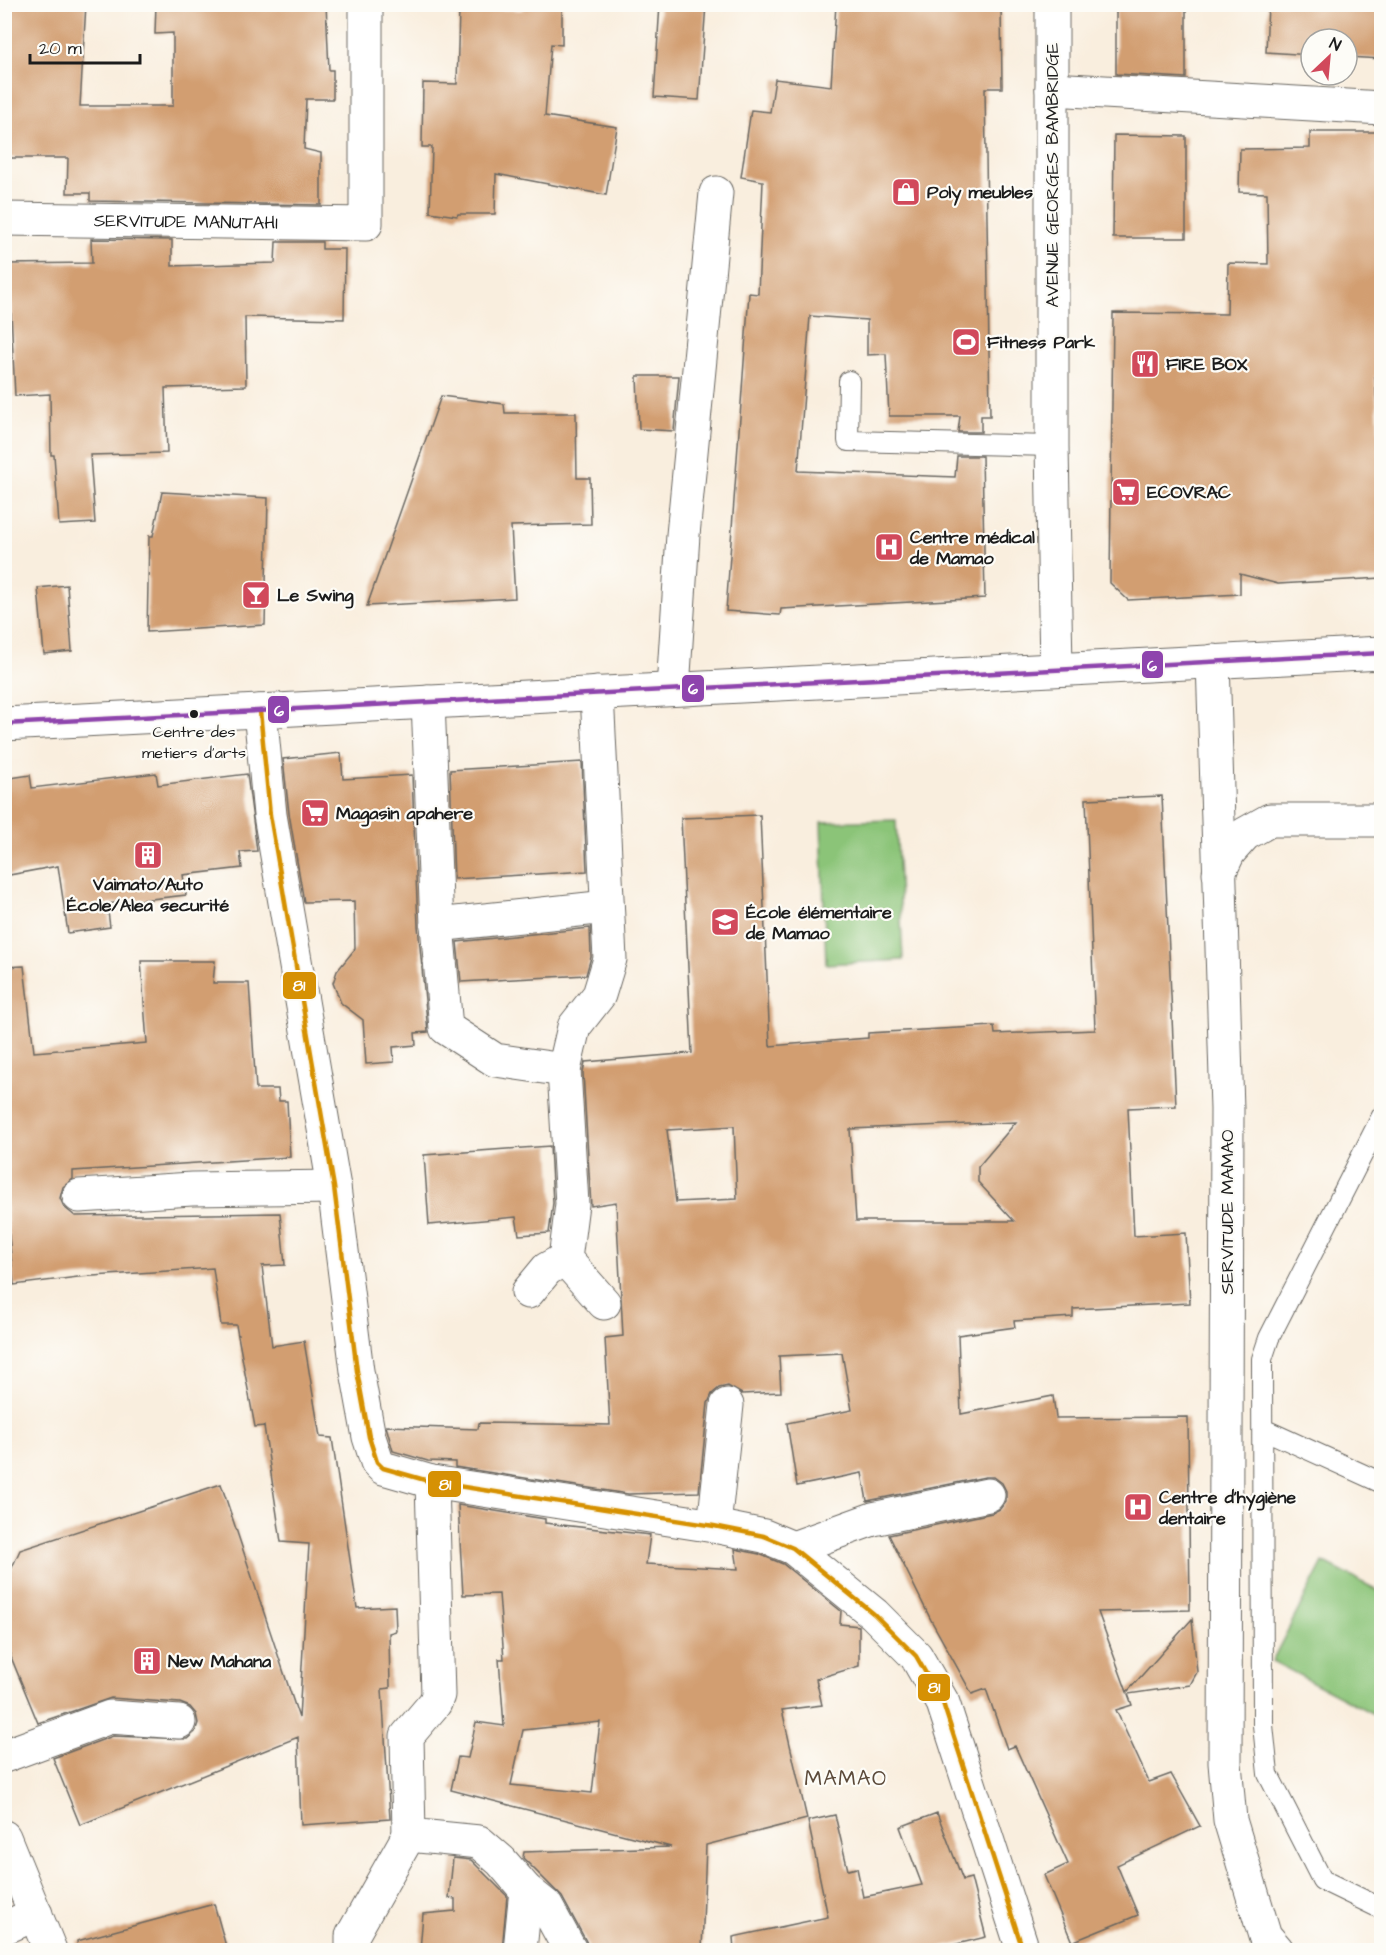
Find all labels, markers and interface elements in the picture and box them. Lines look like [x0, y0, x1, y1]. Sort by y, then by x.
scale bar [30, 27, 140, 65]
north arrow [1299, 27, 1359, 87]
text: N [1326, 32, 1344, 57]
text: 20 m [39, 36, 82, 61]
street label: AVENUE GEORGES BAMBRIDGE [1040, 42, 1065, 307]
shop icon: Poly meubles [890, 176, 922, 208]
place label: Poly meubles [927, 180, 1033, 206]
street label: SERVITUDE MANUTAHI [94, 208, 278, 235]
sports icon: Fitness Park [950, 326, 982, 358]
place label: Fitness Park [987, 330, 1096, 355]
restaurant icon: FIRE BOX [1129, 348, 1161, 380]
place label: FIRE BOX [1166, 352, 1248, 377]
supermarket icon: ECOVRAC [1110, 476, 1142, 508]
place label: ECOVRAC [1147, 480, 1231, 505]
place label: Centre médical de Mamao [909, 525, 1035, 571]
hospital icon: Centre médical de Mamao [873, 531, 905, 563]
bar icon: Le Swing [240, 579, 272, 611]
place label: Le Swing [277, 583, 354, 609]
line badge: 6 [1141, 650, 1164, 679]
text: 6 [1147, 655, 1157, 677]
line badge: 6 [681, 674, 705, 703]
text: 6 [688, 678, 698, 700]
line badge: 6 [267, 695, 290, 724]
text: 6 [274, 700, 284, 722]
marker: Centre des metiers d'arts [188, 708, 200, 720]
place label: Centre des metiers d'arts [142, 721, 246, 764]
supermarket icon: Magasin apahere [299, 797, 331, 829]
place label: Magasin apahere [336, 801, 473, 827]
building icon: Vaimato/Auto École/Alea securité [132, 839, 164, 871]
place label: Vaimato/Auto École/Alea securité [67, 872, 229, 918]
place label: École élémentaire de Mamao [745, 900, 892, 946]
school or university icon: École élémentaire de Mamao [709, 906, 741, 938]
line badge: 81 [282, 971, 317, 1000]
text: 81 [293, 975, 306, 997]
street label: SERVITUDE MAMAO [1215, 1130, 1240, 1294]
line badge: 81 [427, 1470, 462, 1498]
text: 81 [439, 1474, 452, 1496]
place label: Centre d'hygiène dentaire [1158, 1485, 1296, 1531]
hospital icon: Centre d'hygiène dentaire [1122, 1491, 1154, 1523]
building icon: New Mahana [131, 1645, 163, 1677]
place label: New Mahana [168, 1649, 272, 1674]
line badge: 81 [917, 1673, 951, 1702]
text: 81 [928, 1677, 941, 1699]
district label: MAMAO [804, 1764, 888, 1793]

